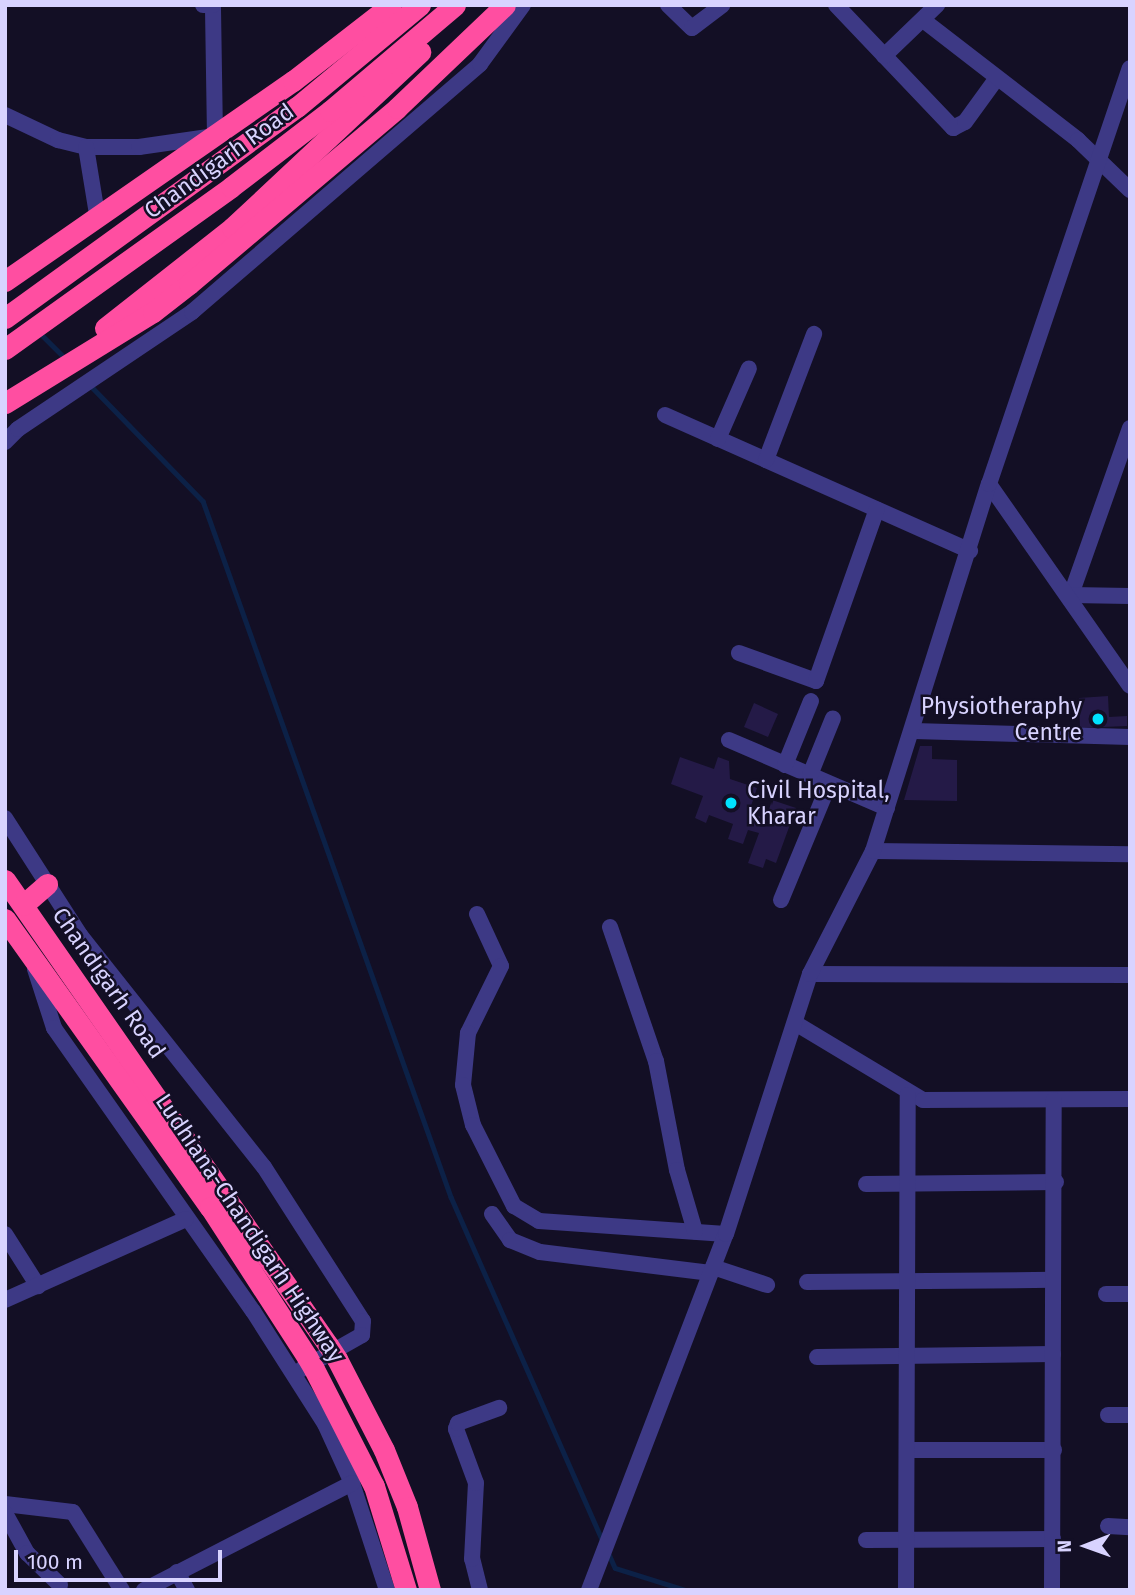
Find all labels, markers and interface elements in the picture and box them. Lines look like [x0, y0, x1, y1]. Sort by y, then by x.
street label: Chandigarh Road [139, 98, 299, 224]
place label: Physiotheraphy Centre [921, 692, 1082, 746]
marker: Physiotheraphy Centre [1088, 709, 1108, 729]
place label: Civil Hospital, Kharar [747, 776, 890, 830]
marker: Civil Hospital, Kharar [721, 793, 741, 813]
street label: Chandigarh Road [47, 902, 171, 1064]
street label: Ludhiana-Chandigarh Highway [150, 1089, 350, 1367]
north arrow [1051, 1511, 1121, 1581]
scale bar [18, 1536, 226, 1580]
text: N [1053, 1540, 1076, 1553]
text: 100 m [27, 1549, 83, 1575]

